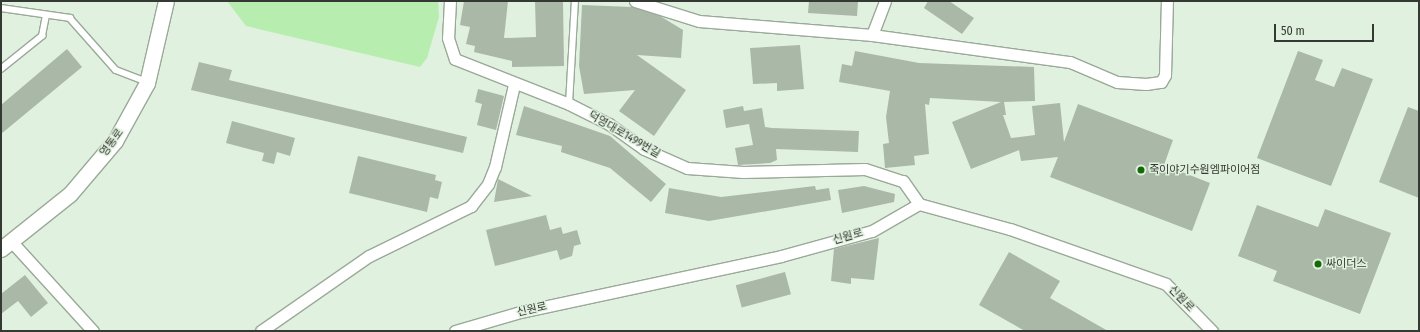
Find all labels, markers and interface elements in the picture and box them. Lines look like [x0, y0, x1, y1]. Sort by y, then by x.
scale bar [1276, 16, 1376, 42]
text: 50 m [1281, 24, 1305, 38]
street label: 덕영대로1499번길 [586, 109, 662, 161]
street label: 영통로 [98, 127, 126, 159]
place label: 죽이야기수원엠파이어점 [1149, 163, 1260, 177]
marker: 죽이야기수원엠파이어점 [1136, 165, 1146, 175]
street label: 신원로 [832, 226, 864, 248]
place label: 싸이더스 [1326, 257, 1366, 271]
marker: 싸이더스 [1313, 259, 1323, 269]
street label: 신원로 [1166, 283, 1196, 315]
street label: 신원로 [516, 300, 548, 320]

